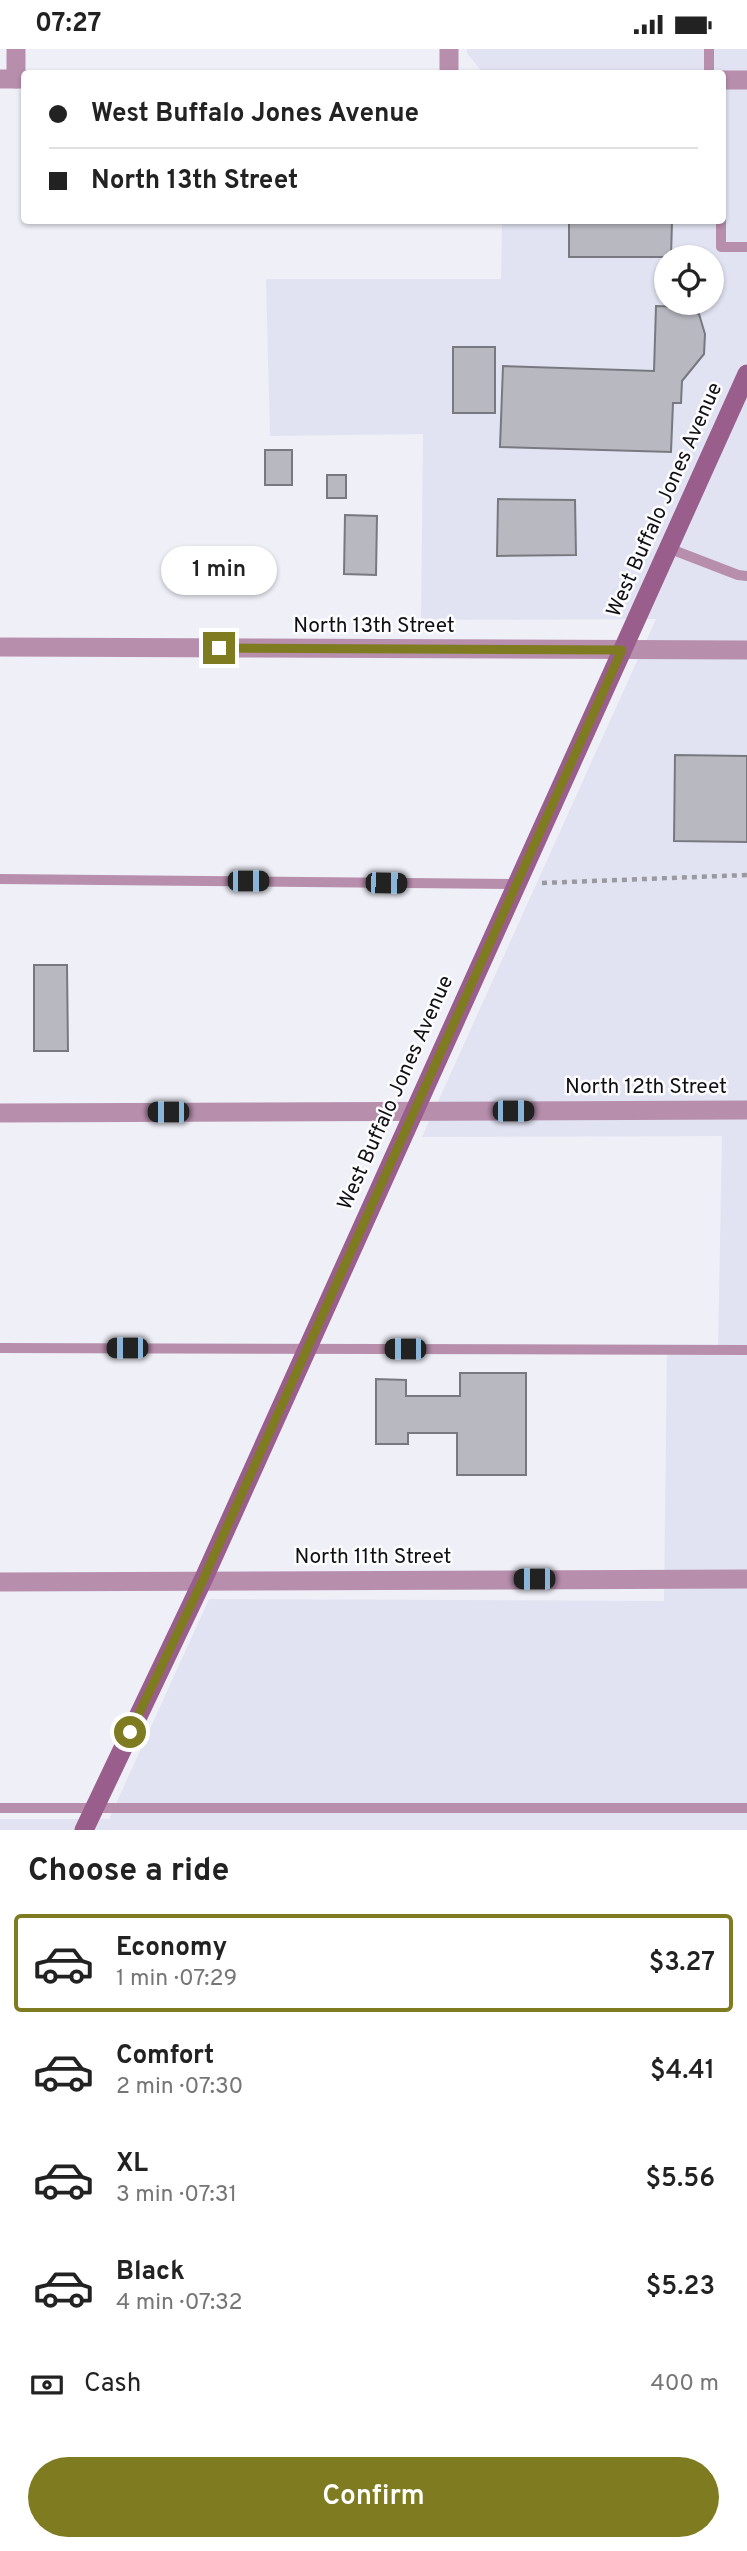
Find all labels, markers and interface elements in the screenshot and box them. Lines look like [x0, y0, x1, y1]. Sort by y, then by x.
text: 07:27 [35, 8, 102, 41]
text: West Buffalo Jones Avenue [91, 98, 419, 131]
text: North 13th Street [91, 165, 298, 198]
map controls [654, 245, 724, 315]
button: locate [654, 245, 724, 315]
street label: West Buffalo Jones Avenue [601, 378, 729, 622]
callout: 1 min [161, 547, 277, 595]
text: 1 min [192, 556, 246, 585]
street label: North 13th Street [293, 613, 455, 640]
route end [203, 632, 235, 664]
car [228, 871, 270, 892]
car [365, 872, 408, 894]
street label: West Buffalo Jones Avenue [332, 971, 460, 1215]
street label: North 12th Street [565, 1074, 727, 1101]
car [493, 1101, 535, 1122]
car [148, 1102, 190, 1123]
car [107, 1338, 149, 1359]
car [385, 1339, 427, 1360]
street label: North 11th Street [294, 1544, 452, 1571]
car [514, 1569, 556, 1590]
route start [114, 1716, 146, 1748]
text: Choose a ride [28, 1852, 229, 1892]
icon: car [32, 1932, 95, 1995]
text: Economy [116, 1932, 227, 1965]
text: $3.27 [649, 1947, 715, 1980]
text: 1 min · 07:29 [116, 1965, 237, 1994]
icon: car [32, 2040, 95, 2103]
text: Comfort [116, 2040, 214, 2073]
text: $4.41 [650, 2055, 715, 2088]
text: 2 min · 07:30 [116, 2073, 243, 2102]
icon: car [32, 2148, 95, 2211]
text: XL [116, 2148, 148, 2181]
text: $5.56 [646, 2163, 715, 2196]
text: 3 min · 07:31 [116, 2181, 237, 2210]
icon: car [32, 2256, 95, 2319]
text: Black [116, 2256, 185, 2289]
text: $5.23 [646, 2271, 715, 2304]
text: 4 min · 07:32 [116, 2289, 243, 2318]
icon: cash [28, 2366, 66, 2404]
text: Cash [84, 2368, 141, 2401]
text: 400 m [650, 2370, 719, 2399]
button: Confirm [28, 2457, 719, 2537]

